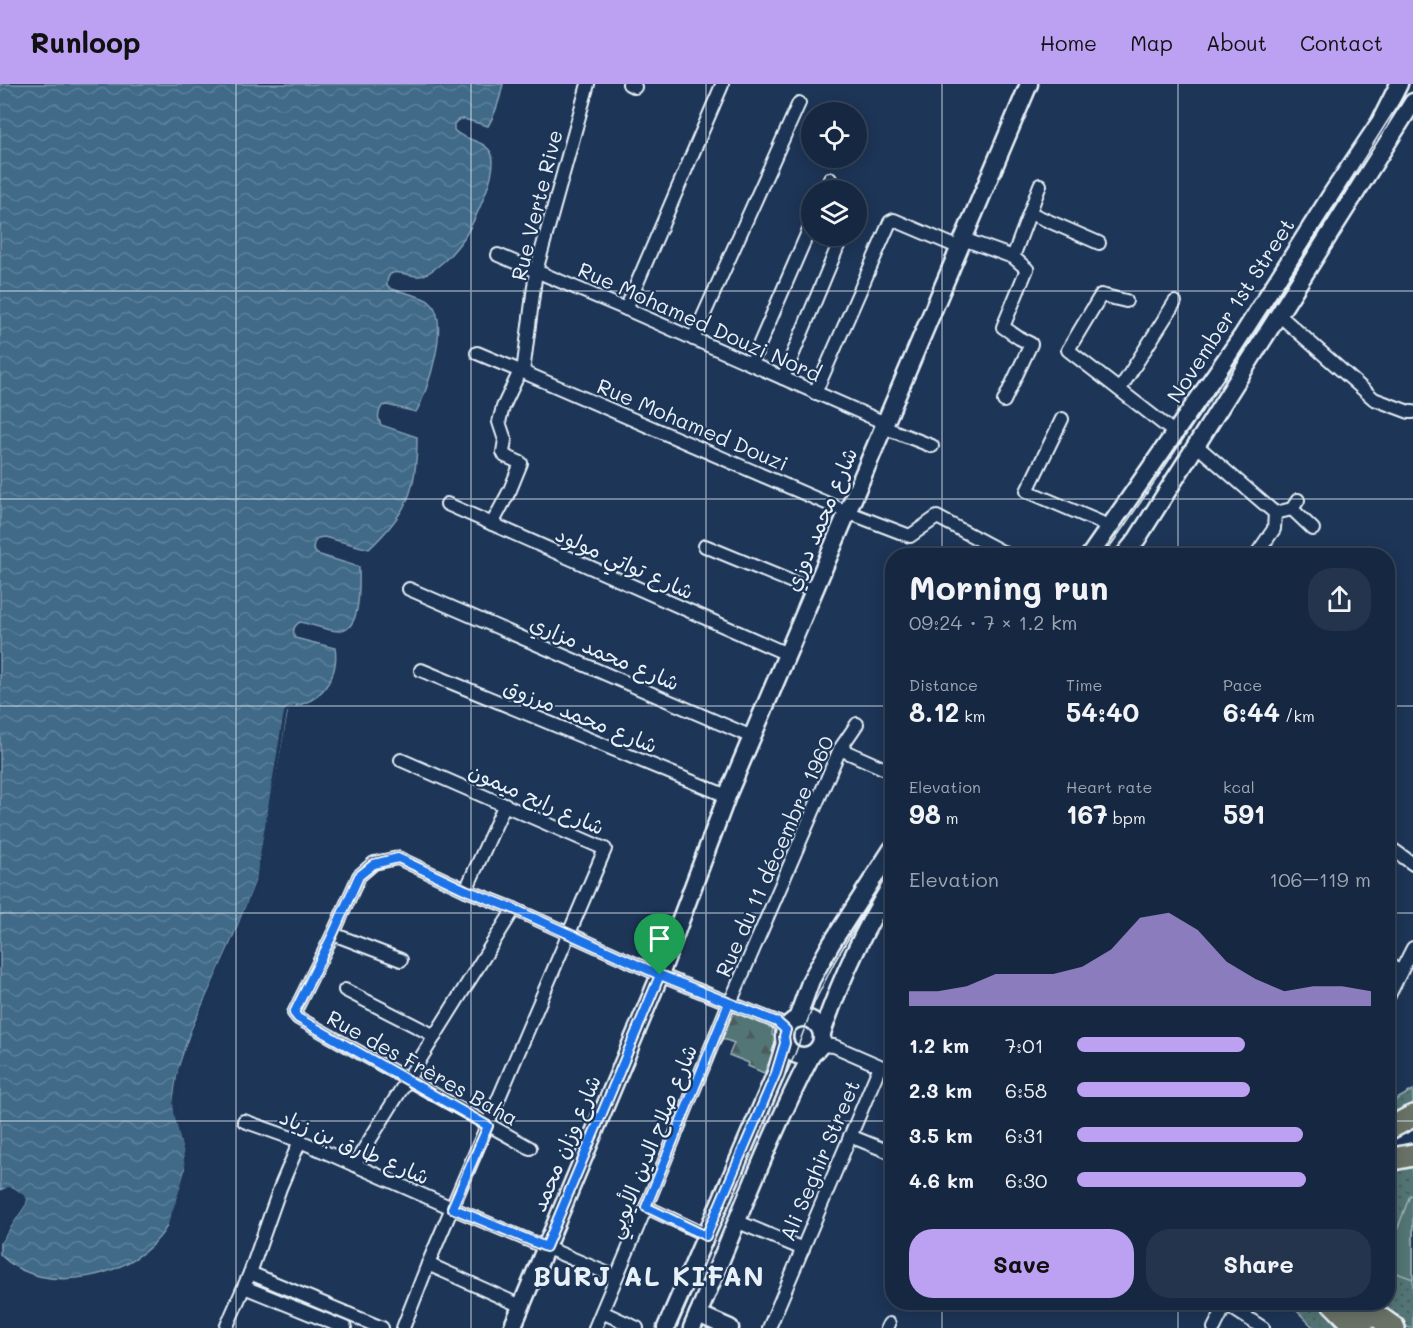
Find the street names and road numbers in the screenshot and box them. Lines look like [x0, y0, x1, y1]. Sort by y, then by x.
street label: Rue Verte Rive [504, 127, 568, 283]
street label: November 1st Street [1160, 213, 1300, 407]
street label: Rue Mohamed Douzi Nord [574, 255, 826, 387]
street label: Rue Mohamed Douzi [593, 372, 793, 476]
street label: شارع محمد دوزي [778, 443, 865, 596]
street label: شارع تواتي مولود [549, 520, 698, 611]
street label: شارع محمد مزاري [525, 608, 684, 698]
street label: شارع محمد مرزوق [499, 672, 662, 761]
street label: Rue du 11 décembre 1960 [709, 731, 839, 981]
street label: شارع رابح ميمون [464, 756, 609, 843]
street label: Rue des Frères Baha [323, 1003, 523, 1131]
street label: شارع صلاح الدين الأيوبي [600, 1040, 709, 1244]
street label: شارع وزان محمد [524, 1071, 609, 1217]
street label: Ali Seghir Street [773, 1075, 865, 1245]
street label: شارع طارق بن زياد [275, 1102, 434, 1192]

